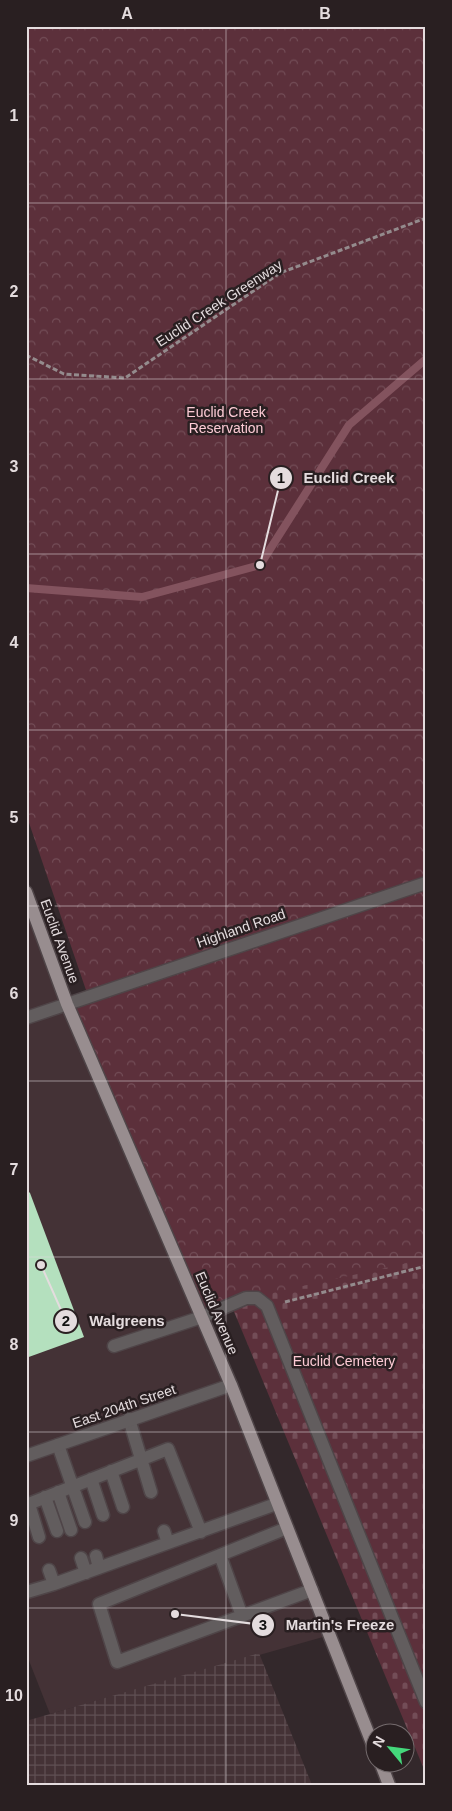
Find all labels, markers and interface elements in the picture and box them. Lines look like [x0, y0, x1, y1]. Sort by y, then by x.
text: A [121, 5, 133, 22]
text: B [319, 5, 331, 22]
text: 1 [10, 107, 19, 124]
street label: Euclid Creek Greenway [153, 256, 285, 350]
text: 2 [10, 283, 19, 300]
park label: Euclid Creek Reservation [186, 404, 267, 436]
text: 3 [10, 458, 19, 475]
callout: Euclid Creek [269, 463, 405, 493]
text: 1 [277, 469, 285, 486]
text: Euclid Creek [304, 469, 395, 486]
text: 4 [10, 634, 19, 651]
text: 5 [10, 809, 19, 826]
street label: Euclid Avenue [37, 897, 83, 986]
street label: Highland Road [195, 905, 287, 951]
text: 6 [10, 985, 19, 1002]
text: 7 [10, 1161, 19, 1178]
street label: Euclid Avenue [192, 1269, 242, 1357]
callout: Walgreens [54, 1306, 174, 1336]
text: 2 [62, 1312, 70, 1329]
text: Walgreens [89, 1312, 165, 1329]
text: 8 [10, 1336, 19, 1353]
park label: Euclid Cemetery [293, 1353, 395, 1369]
street label: East 204th Street [70, 1381, 178, 1431]
text: 9 [10, 1512, 19, 1529]
callout: Martin's Freeze [250, 1610, 404, 1640]
text: 3 [259, 1616, 267, 1633]
text: Martin's Freeze [286, 1616, 394, 1633]
text: 10 [5, 1687, 23, 1704]
north arrow [364, 1724, 414, 1774]
text: N [369, 1733, 388, 1750]

